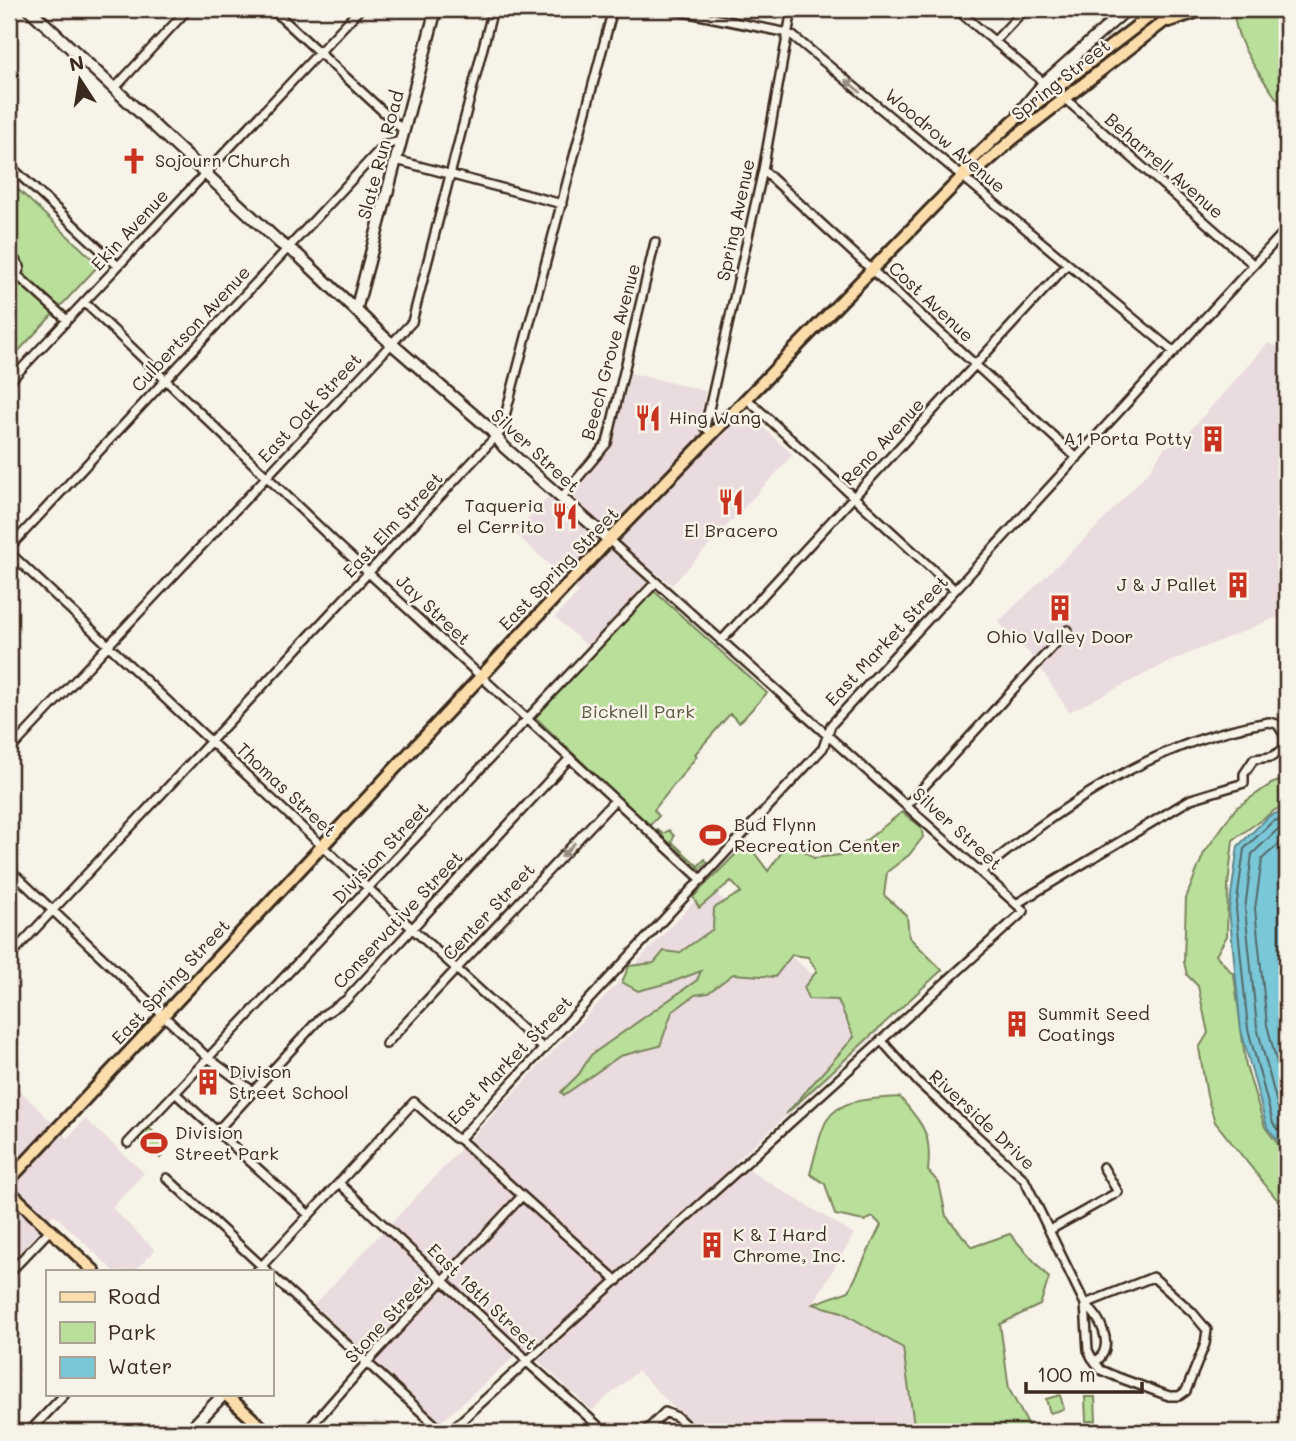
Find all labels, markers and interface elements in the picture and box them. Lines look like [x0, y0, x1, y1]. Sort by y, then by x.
street label: Spring Street [1006, 33, 1115, 125]
north arrow [46, 46, 116, 116]
text: N [67, 49, 86, 77]
one-way arrow [845, 79, 862, 94]
street label: Woodrow Avenue [880, 83, 1011, 198]
street label: Slate Run Road [351, 88, 409, 222]
street label: Beharrell Avenue [1100, 107, 1229, 224]
church icon: Sojourn Church [119, 146, 149, 176]
place label: Sojourn Church [155, 148, 290, 172]
street label: Spring Avenue [710, 157, 760, 283]
street label: Ekin Avenue [85, 183, 173, 275]
street label: Cost Avenue [884, 256, 979, 347]
street label: Culbertson Avenue [125, 260, 255, 397]
street label: Beech Grove Avenue [575, 261, 645, 443]
street label: East Oak Street [252, 347, 366, 467]
street label: Reno Avenue [836, 392, 929, 490]
street label: Silver Street [486, 403, 585, 498]
restaurant icon: Hing Wang [633, 403, 663, 433]
place label: Hing Wang [669, 405, 761, 429]
building icon: A1 Porta Potty [1198, 424, 1228, 454]
place label: A1 Porta Potty [1063, 426, 1192, 450]
street label: East Elm Street [337, 466, 447, 582]
restaurant icon: El Bracero [716, 487, 746, 517]
place label: Taqueria el Cerrito [456, 493, 544, 538]
street label: East Spring Street [493, 501, 624, 635]
restaurant icon: Taqueria el Cerrito [550, 501, 580, 531]
place label: El Bracero [684, 518, 778, 542]
street label: Jay Street [391, 569, 476, 650]
street label: East Market Street [819, 570, 953, 711]
building icon: J & J Pallet [1223, 570, 1253, 600]
place label: J & J Pallet [1117, 572, 1217, 596]
building icon: Ohio Valley Door [1045, 593, 1075, 623]
place label: Ohio Valley Door [986, 624, 1134, 648]
park label: Bicknell Park [581, 699, 695, 723]
street label: Thomas Street [232, 737, 342, 842]
street label: Silver Street [908, 782, 1008, 875]
street label: Division Street [327, 796, 434, 908]
place label: Bud Flynn Recreation Center [734, 812, 901, 857]
sports icon: Bud Flynn Recreation Center [698, 820, 728, 850]
one-way arrow [561, 841, 577, 858]
street label: Conservative Street [327, 845, 468, 993]
street label: Center Street [437, 857, 540, 965]
street label: East Spring Street [106, 913, 235, 1049]
street label: East Market Street [442, 990, 577, 1129]
place label: Summit Seed Coatings [1038, 1001, 1150, 1046]
building icon: Summit Seed Coatings [1002, 1009, 1032, 1039]
place label: Divison Street School [229, 1059, 349, 1104]
street label: Riverside Drive [924, 1064, 1041, 1175]
building icon: Divison Street School [193, 1067, 223, 1097]
place label: Division Street Park [175, 1120, 279, 1165]
sports icon: Division Street Park [139, 1128, 169, 1158]
place label: K & I Hard Chrome, Inc. [733, 1222, 846, 1267]
building icon: K & I Hard Chrome, Inc. [697, 1230, 727, 1260]
street label: East 18th Street [423, 1238, 543, 1355]
street label: Stone Street [339, 1269, 434, 1368]
legend [46, 1270, 273, 1396]
text: Road [108, 1282, 160, 1309]
text: Park [108, 1318, 156, 1345]
scale bar [1026, 1350, 1142, 1394]
text: Water [108, 1352, 172, 1379]
text: 100 m [1037, 1360, 1096, 1387]

